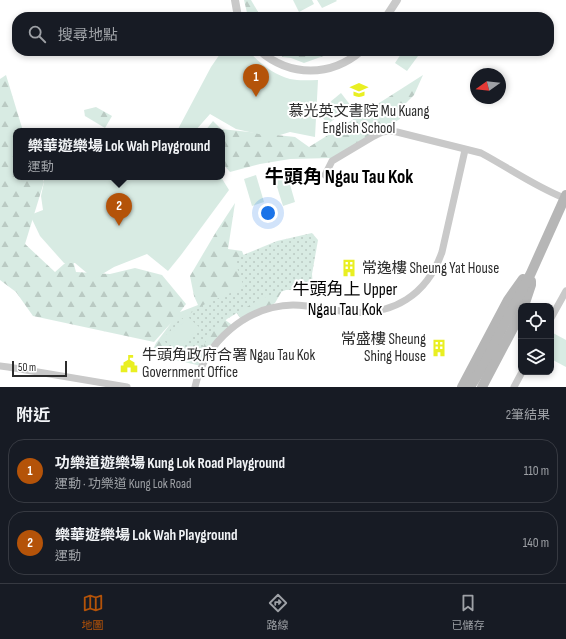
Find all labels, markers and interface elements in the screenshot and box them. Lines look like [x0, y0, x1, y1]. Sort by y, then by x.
search box [12, 12, 554, 56]
icon: search [26, 23, 48, 45]
text: 搜尋地點 [58, 26, 118, 45]
pin: 1 [243, 64, 269, 97]
north arrow [470, 68, 506, 104]
school or university icon: 慕光英文書院 Mu Kuang English School [349, 80, 369, 100]
place label: 慕光英文書院 Mu Kuang English School [288, 102, 430, 138]
popup [13, 128, 225, 180]
text: 樂華遊樂場 Lok Wah Playground [28, 137, 210, 156]
text: 運動 [28, 159, 54, 175]
district label: 牛頭角 Ngau Tau Kok [265, 166, 413, 189]
pin: 2 [106, 193, 132, 226]
your location [258, 203, 278, 223]
building icon: 常逸樓 Sheung Yat House [339, 258, 359, 278]
place label: 常逸樓 Sheung Yat House [362, 259, 499, 278]
district label: 牛頭角上 Upper Ngau Tau Kok [293, 279, 398, 320]
map controls [518, 303, 554, 375]
button: locate [518, 303, 554, 339]
place label: 常盛樓 Sheung Shing House [341, 330, 426, 366]
building icon: 常盛樓 Sheung Shing House [429, 338, 449, 358]
button: layers [518, 339, 554, 375]
place label: 牛頭角政府合署 Ngau Tau Kok Government Office [142, 346, 316, 382]
public building icon: 牛頭角政府合署 Ngau Tau Kok Government Office [119, 354, 139, 374]
scale bar [12, 359, 67, 378]
text: 50 m [18, 361, 36, 374]
text: 附近 [16, 406, 50, 426]
text: 2筆結果 [506, 407, 550, 423]
text: 功樂道遊樂場 Kung Lok Road Playground [55, 454, 285, 473]
text: 1 [27, 463, 33, 479]
text: 110 m [524, 463, 549, 479]
text: 運動 · 功樂道 Kung Lok Road [55, 476, 192, 492]
text: 樂華遊樂場 Lok Wah Playground [55, 526, 237, 545]
text: 2 [27, 535, 33, 551]
text: 140 m [523, 535, 549, 551]
text: 運動 [55, 548, 81, 564]
tab: 地圖 [82, 592, 104, 632]
tab: 路線 [267, 592, 289, 632]
tab: 已儲存 [452, 592, 485, 632]

